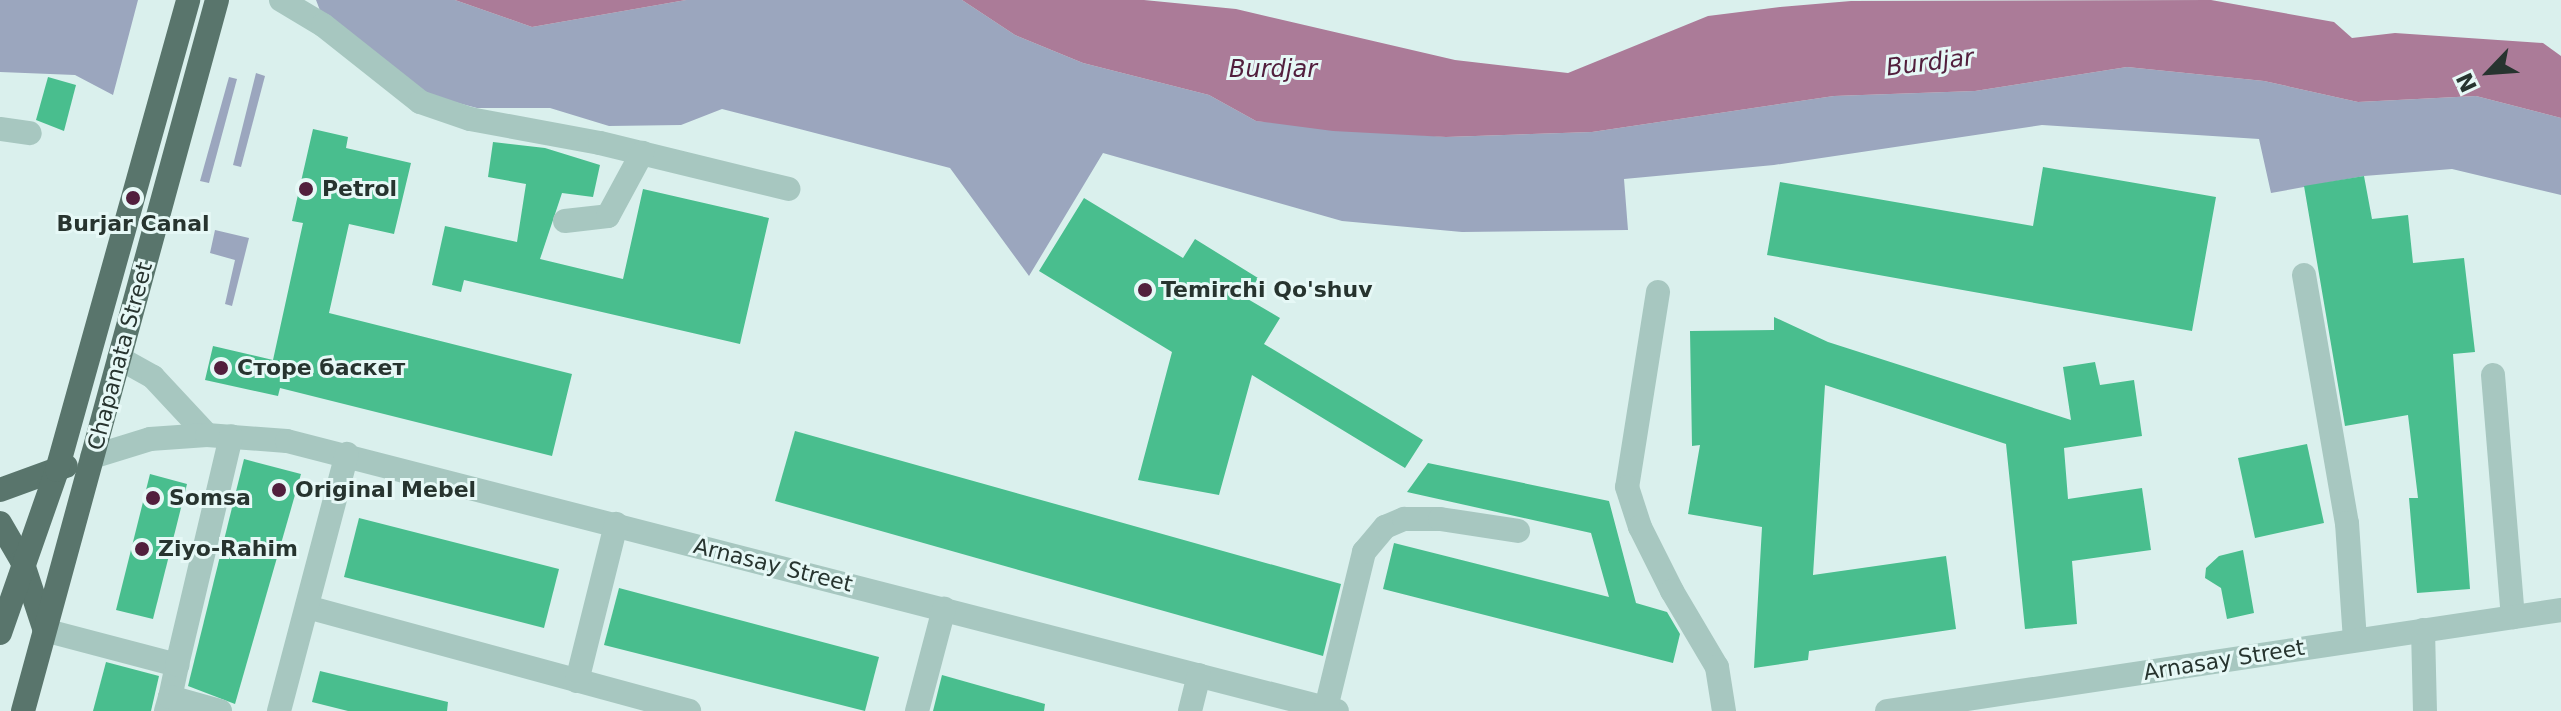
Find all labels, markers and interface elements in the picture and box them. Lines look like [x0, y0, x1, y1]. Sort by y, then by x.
north arrow [2449, 32, 2529, 112]
water label: Burdjar [1885, 43, 1975, 83]
water label: Burdjar [1229, 56, 1317, 84]
text: N [2452, 69, 2482, 96]
place label: Petrol [322, 176, 397, 202]
marker: Petrol [297, 180, 315, 198]
marker: Burjar Canal [124, 189, 142, 207]
place label: Burjar Canal [56, 211, 210, 237]
street label: Chapanata Street [82, 259, 158, 453]
place label: Temirchi Qo'shuv [1161, 277, 1373, 303]
marker: Temirchi Qo'shuv [1136, 281, 1154, 299]
place label: Сторе баскет [237, 355, 405, 381]
marker: Сторе баскет [212, 359, 230, 377]
place label: Original Mebel [295, 477, 476, 503]
marker: Original Mebel [270, 481, 288, 499]
place label: Somsa [169, 485, 251, 511]
marker: Somsa [144, 489, 162, 507]
street label: Arnasay Street [691, 532, 855, 598]
place label: Ziyo-Rahim [158, 536, 298, 562]
marker: Ziyo-Rahim [133, 540, 151, 558]
street label: Arnasay Street [2141, 634, 2307, 686]

